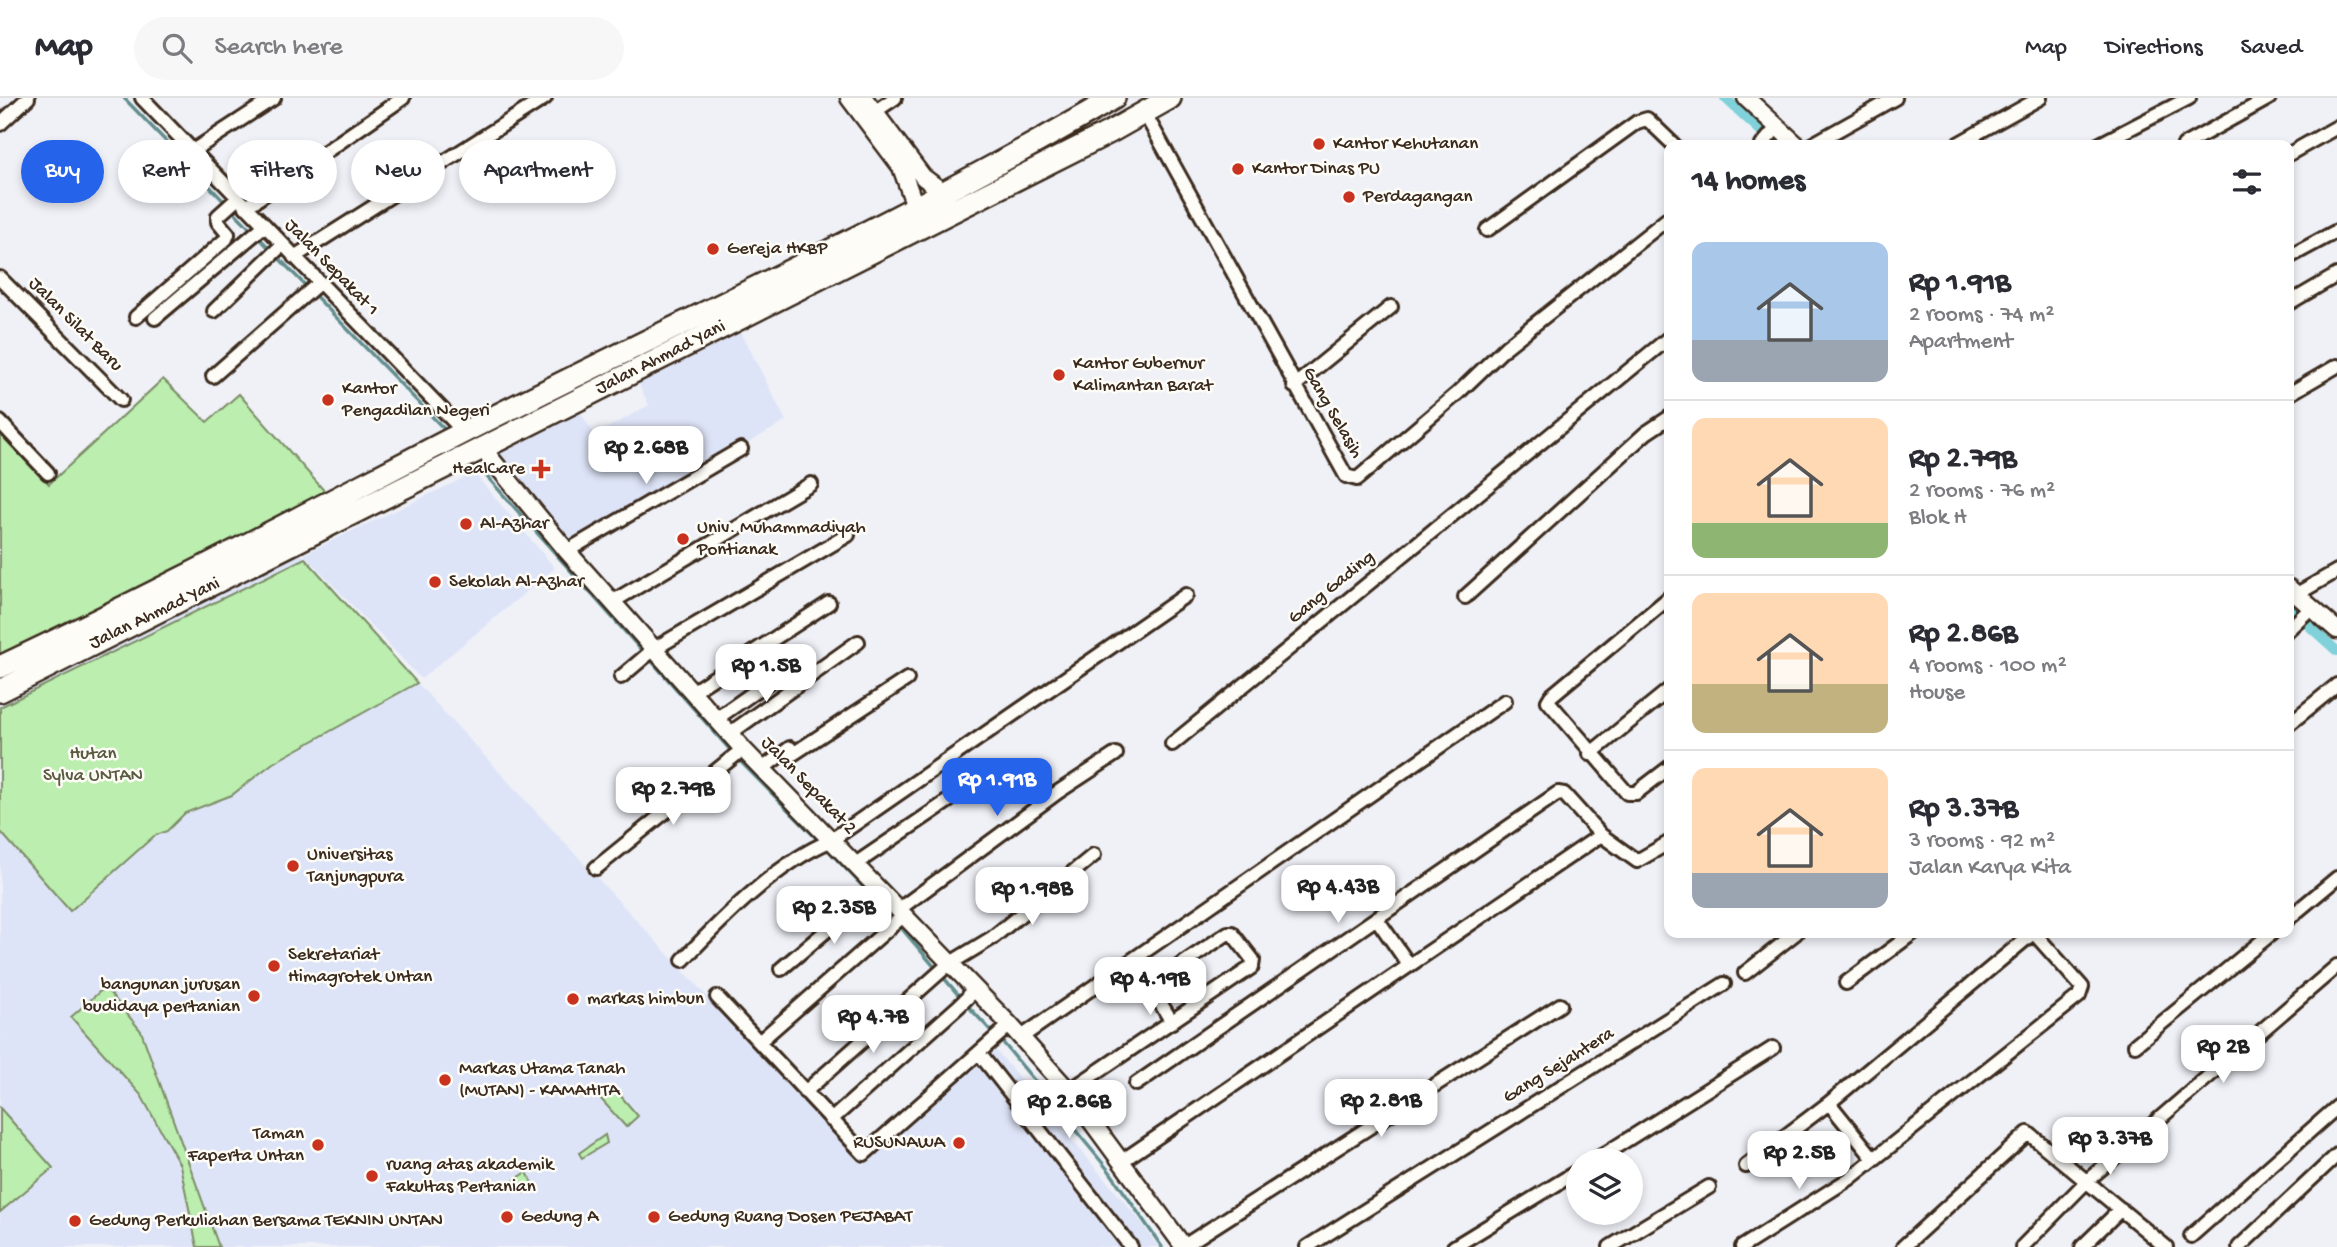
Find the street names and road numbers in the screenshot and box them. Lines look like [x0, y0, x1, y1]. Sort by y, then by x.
street label: Jalan Sepakat 1 [279, 215, 383, 321]
street label: Jalan Silat Baru [23, 273, 127, 377]
street label: Jalan Ahmad Yani [592, 315, 730, 401]
street label: Gang Selasih [1297, 363, 1367, 463]
street label: Gang Gading [1284, 546, 1380, 630]
street label: Jalan Ahmad Yani [86, 572, 224, 656]
street label: Jalan Sepakat 2 [755, 732, 861, 840]
street label: Gang Sejahtera [1499, 1022, 1620, 1109]

